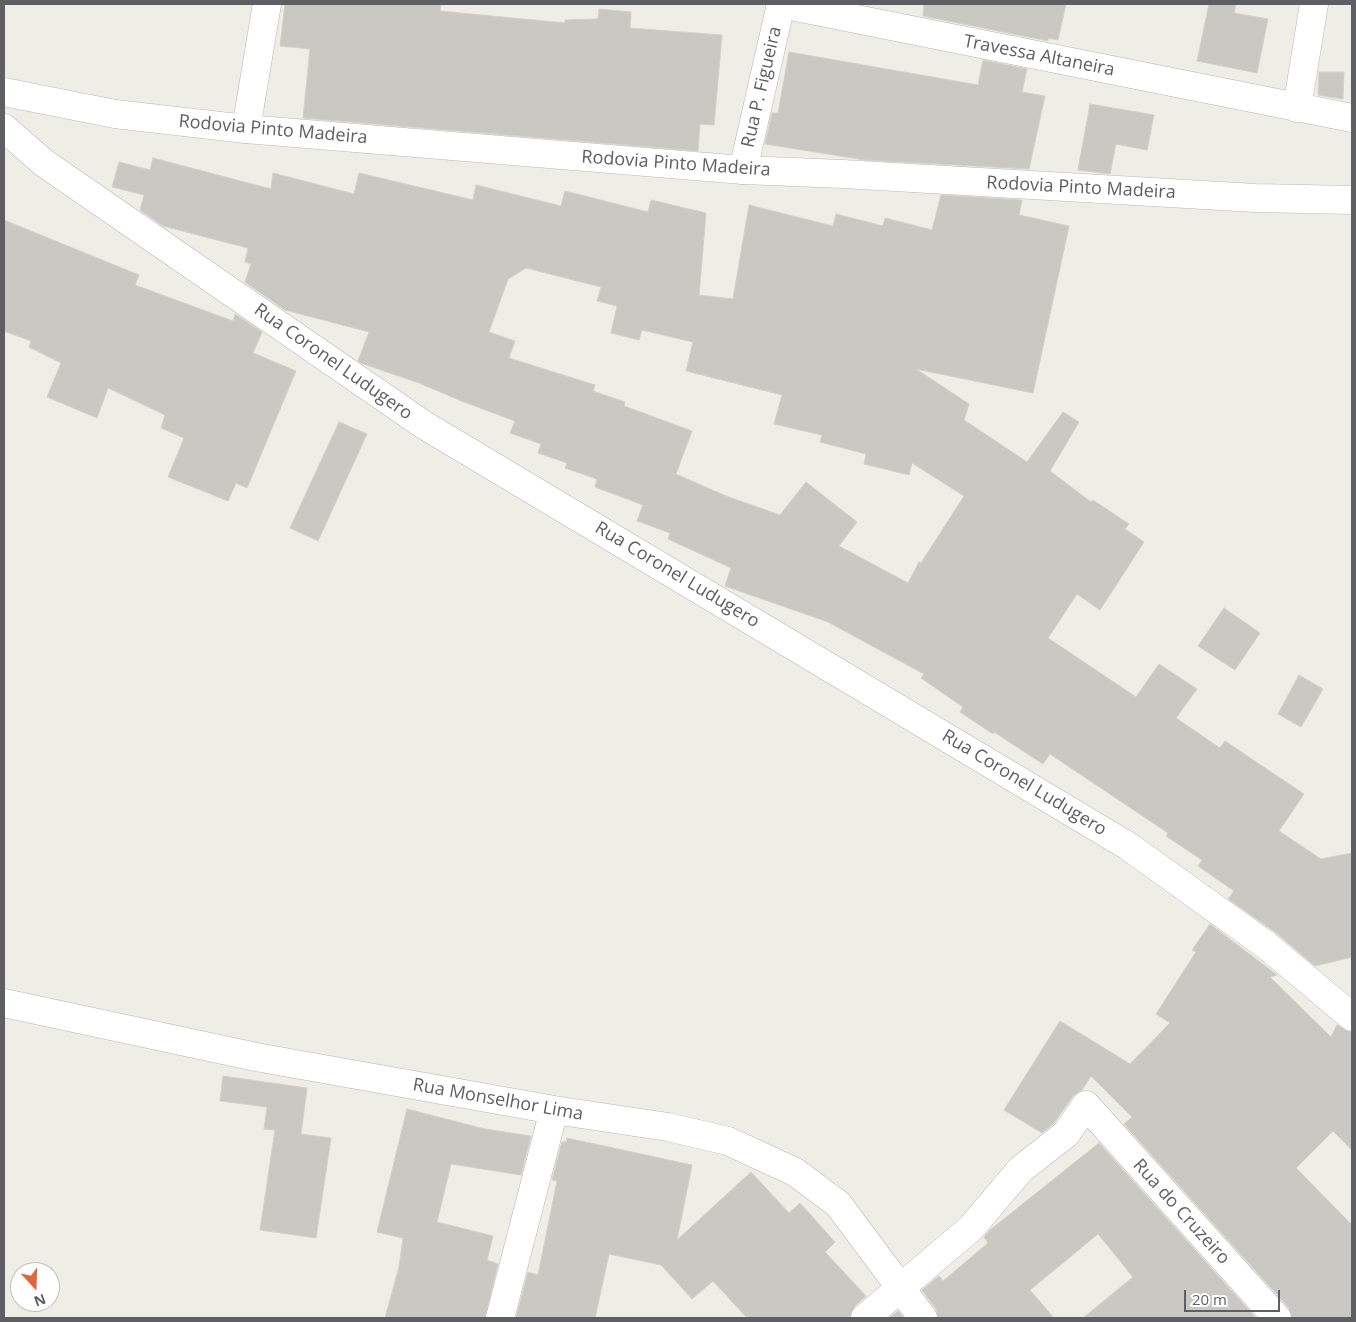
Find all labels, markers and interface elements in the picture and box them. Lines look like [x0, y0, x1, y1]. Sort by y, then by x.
street label: Rua P. Figueira [738, 24, 786, 150]
street label: Travessa Altaneira [962, 31, 1116, 81]
street label: Rodovia Pinto Madeira [178, 111, 368, 149]
street label: Rodovia Pinto Madeira [581, 147, 771, 181]
street label: Rodovia Pinto Madeira [986, 172, 1176, 204]
street label: Rua Coronel Ludugero [250, 299, 416, 425]
street label: Rua Coronel Ludugero [591, 517, 763, 633]
street label: Rua Coronel Ludugero [938, 725, 1110, 841]
street label: Rua Monselhor Lima [411, 1074, 585, 1126]
street label: Rua do Cruzeiro [1128, 1155, 1234, 1269]
north arrow [10, 1262, 60, 1312]
scale bar [1186, 1280, 1282, 1312]
text: 20 m [1192, 1289, 1227, 1309]
text: N [31, 1290, 49, 1311]

